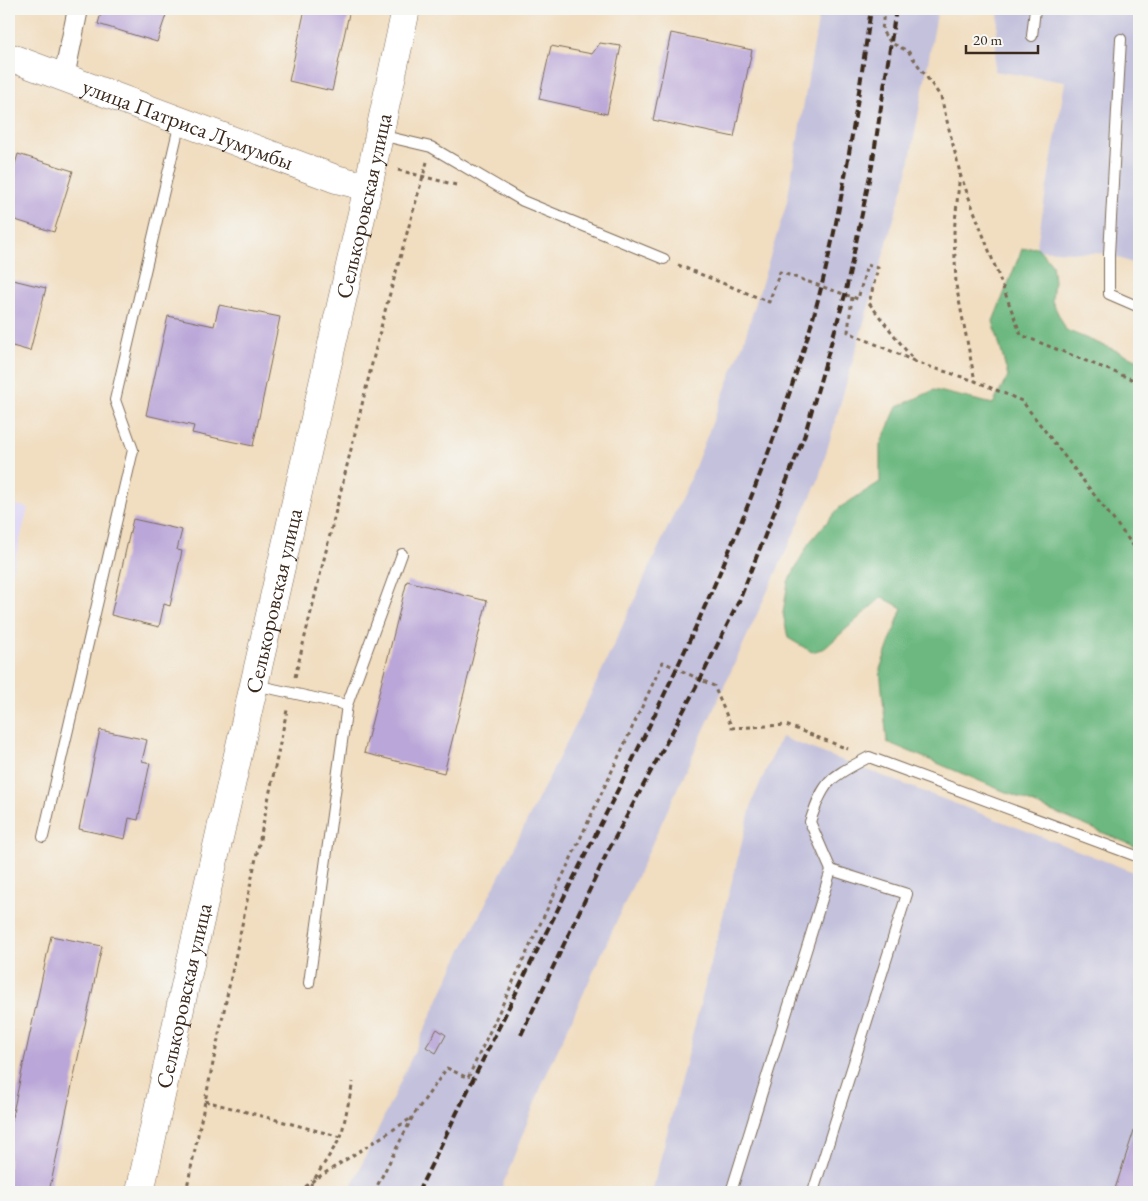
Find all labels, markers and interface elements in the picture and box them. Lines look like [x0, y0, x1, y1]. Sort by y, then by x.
scale bar [966, 22, 1038, 54]
text: 20 m [973, 30, 1002, 49]
street label: улица Патриса Лумумбы [78, 72, 297, 177]
street label: Селькоровская улица [329, 110, 398, 302]
street label: Селькоровская улица [238, 505, 309, 696]
street label: Селькоровская улица [149, 900, 219, 1091]

